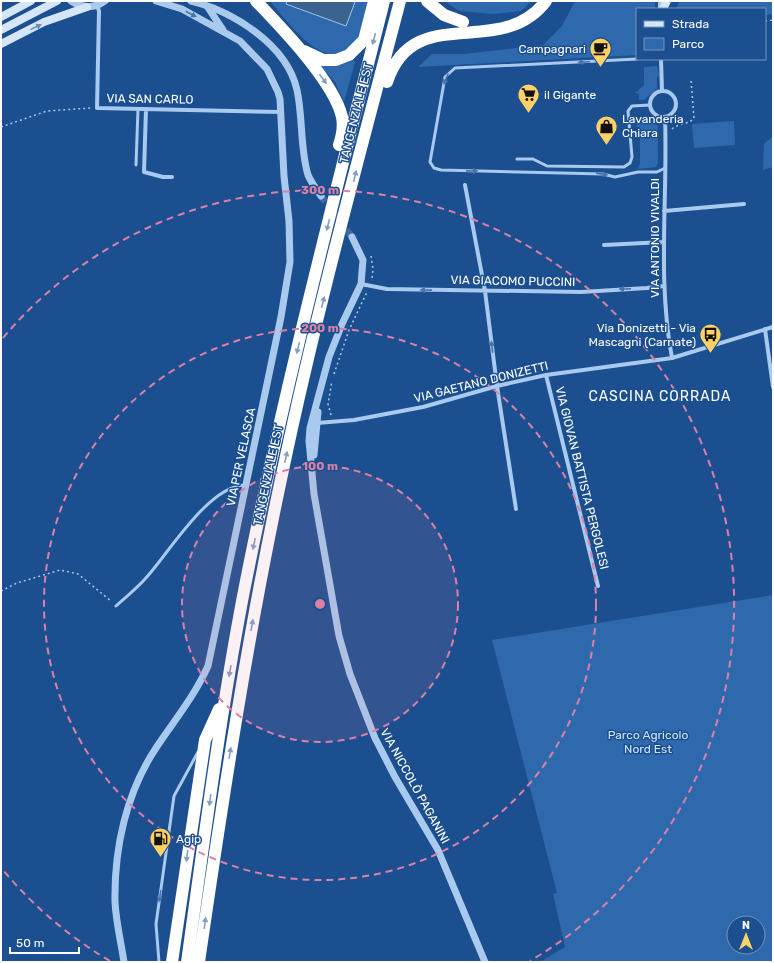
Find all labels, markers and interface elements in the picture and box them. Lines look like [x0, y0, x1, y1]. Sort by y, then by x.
legend [636, 8, 766, 60]
one-way arrow [185, 11, 197, 17]
text: Strada [672, 17, 709, 31]
one-way arrow [30, 23, 41, 30]
one-way arrow [371, 33, 377, 45]
cafe icon: Campagnari [588, 36, 614, 69]
text: Parco [672, 37, 704, 51]
place label: Campagnari [518, 42, 586, 56]
one-way arrow [578, 58, 590, 65]
street label: TANGENZIALE EST [337, 61, 375, 165]
one-way arrow [443, 73, 450, 85]
one-way arrow [319, 74, 327, 85]
supermarket icon: il Gigante [516, 82, 542, 115]
place label: il Gigante [544, 88, 597, 102]
street label: VIA SAN CARLO [106, 91, 194, 107]
place label: Lavanderia Chiara [622, 112, 684, 140]
shop icon: Lavanderia Chiara [593, 113, 619, 146]
one-way arrow [466, 167, 478, 174]
one-way arrow [352, 170, 358, 182]
one-way arrow [596, 171, 608, 177]
street label: VIA ANTONIO VIVALDI [648, 178, 662, 298]
text: 300 m [301, 183, 339, 197]
one-way arrow [324, 219, 330, 232]
street label: VIA GIACOMO PUCCINI [450, 273, 576, 289]
one-way arrow [619, 286, 632, 292]
one-way arrow [419, 287, 432, 293]
one-way arrow [320, 296, 326, 308]
text: 200 m [301, 321, 339, 335]
place label: Via Donizetti - Via Mascagni (Carnate) [589, 321, 696, 349]
bus stop icon: Via Donizetti - Via Mascagni (Carnate) [698, 322, 724, 355]
one-way arrow [489, 341, 495, 353]
one-way arrow [294, 342, 300, 355]
street label: VIA GAETANO DONIZETTI [412, 358, 550, 406]
street label: VIA GIOVAN BATTISTA PERGOLESI [552, 385, 612, 571]
district label: CASCINA CORRADA [589, 388, 731, 405]
street label: VIA PER VELASCA [224, 406, 258, 508]
street label: TANGENZIALE EST [250, 423, 286, 527]
one-way arrow [283, 450, 289, 462]
text: 100 m [302, 459, 338, 473]
one-way arrow [251, 537, 257, 550]
centre of rings [313, 597, 327, 611]
one-way arrow [249, 619, 255, 631]
one-way arrow [226, 665, 232, 677]
street label: VIA NICCOLÒ PAGANINI [377, 726, 453, 846]
park label: Parco Agricolo Nord Est [608, 728, 688, 756]
one-way arrow [227, 747, 233, 759]
one-way arrow [207, 794, 213, 806]
fuel station icon: Agip [148, 826, 174, 859]
place label: Agip [176, 832, 201, 846]
one-way arrow [184, 850, 190, 862]
one-way arrow [157, 890, 163, 902]
north arrow [726, 915, 766, 955]
one-way arrow [202, 917, 208, 929]
text: N [742, 919, 750, 932]
scale bar [10, 929, 79, 955]
text: 50 m [16, 936, 44, 950]

